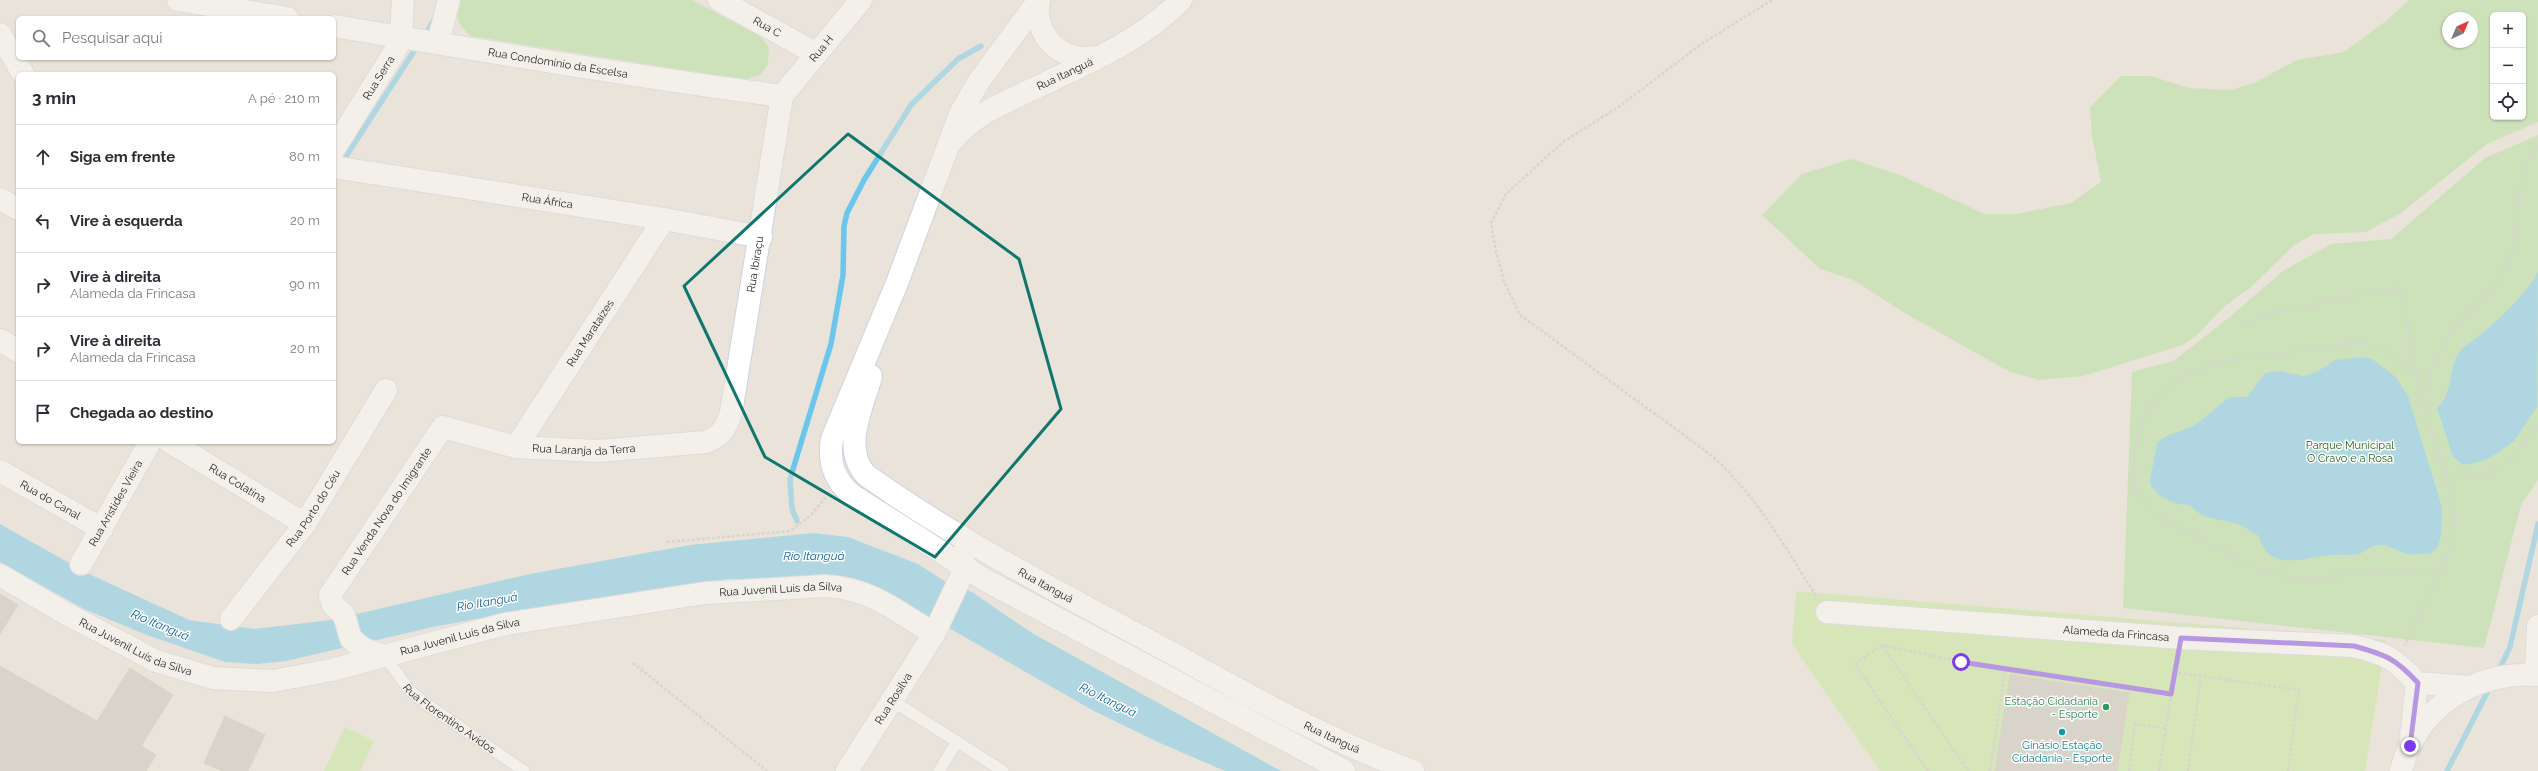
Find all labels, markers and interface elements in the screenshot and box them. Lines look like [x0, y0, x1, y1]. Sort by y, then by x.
north arrow [2442, 12, 2478, 48]
map controls [2490, 12, 2526, 120]
button: + [2490, 12, 2526, 48]
street label: Rua C [751, 14, 784, 40]
search box [16, 16, 336, 60]
icon: search [30, 27, 52, 49]
text: Pesquisar aqui [62, 29, 162, 47]
street label: Rua H [807, 33, 836, 65]
street label: Rua Condomínio da Escelsa [487, 46, 629, 81]
button: − [2490, 48, 2526, 84]
street label: Rua Serra [360, 54, 397, 102]
street label: Rua Itanguá [1035, 55, 1095, 93]
button: locate [2490, 84, 2526, 120]
text: 3 min [32, 88, 76, 108]
text: A pé · 210 m [248, 91, 320, 106]
icon: ahead [32, 146, 54, 168]
text: Siga em frente [70, 148, 175, 166]
text: 80 m [289, 149, 320, 164]
street label: Rua África [521, 191, 574, 212]
icon: left [32, 210, 54, 232]
text: Vire à esquerda [70, 212, 183, 230]
text: 20 m [290, 213, 320, 228]
street label: Rua Ibiraçu [744, 235, 766, 293]
text: Vire à direita [70, 268, 161, 286]
icon: right [32, 274, 54, 296]
text: 90 m [289, 277, 320, 292]
text: Alameda da Frincasa [70, 286, 196, 301]
street label: Rua Marataízes [564, 297, 617, 369]
text: Vire à direita [70, 332, 161, 350]
icon: right [32, 338, 54, 360]
text: 20 m [290, 341, 320, 356]
text: Alameda da Frincasa [70, 350, 196, 365]
icon: arrive [32, 402, 54, 424]
text: Chegada ao destino [70, 404, 213, 422]
park label: Parque Municipal O Cravo e a Rosa [2306, 439, 2394, 465]
street label: Rua Laranja da Terra [532, 442, 636, 458]
street label: Rua Venda Nova do Imigrante [339, 445, 435, 578]
street label: Rua Aristides Vieira [86, 458, 145, 549]
street label: Rua Colatina [207, 461, 268, 506]
street label: Rua Porto do Céu [284, 468, 343, 550]
street label: Rua do Canal [18, 478, 83, 522]
water label: Rio Itanguá [783, 549, 845, 563]
street label: Rua Itanguá [1016, 565, 1075, 606]
street label: Rua Juvenil Luís da Silva [719, 580, 843, 599]
water label: Rio Itanguá [456, 590, 518, 614]
water label: Rio Itanguá [129, 607, 191, 643]
street label: Rua Juvenil Luís da Silva [77, 616, 194, 678]
street label: Rua Juvenil Luís da Silva [399, 616, 521, 658]
street label: Alameda da Frincasa [2063, 623, 2170, 644]
route start [1952, 653, 1970, 671]
street label: Rua Rosilva [872, 671, 915, 727]
water label: Rio Itanguá [1077, 680, 1139, 720]
street label: Rua Florentino Avidos [400, 682, 498, 756]
place label: Estação Cidadania - Esporte [2005, 695, 2099, 721]
marker: Estação Cidadania - Esporte [2101, 702, 2111, 712]
street label: Rua Itanguá [1301, 719, 1362, 756]
marker: Ginásio Estação Cidadania - Esporte [2057, 727, 2067, 737]
route end [2401, 737, 2419, 755]
place label: Ginásio Estação Cidadania - Esporte [2012, 739, 2112, 765]

